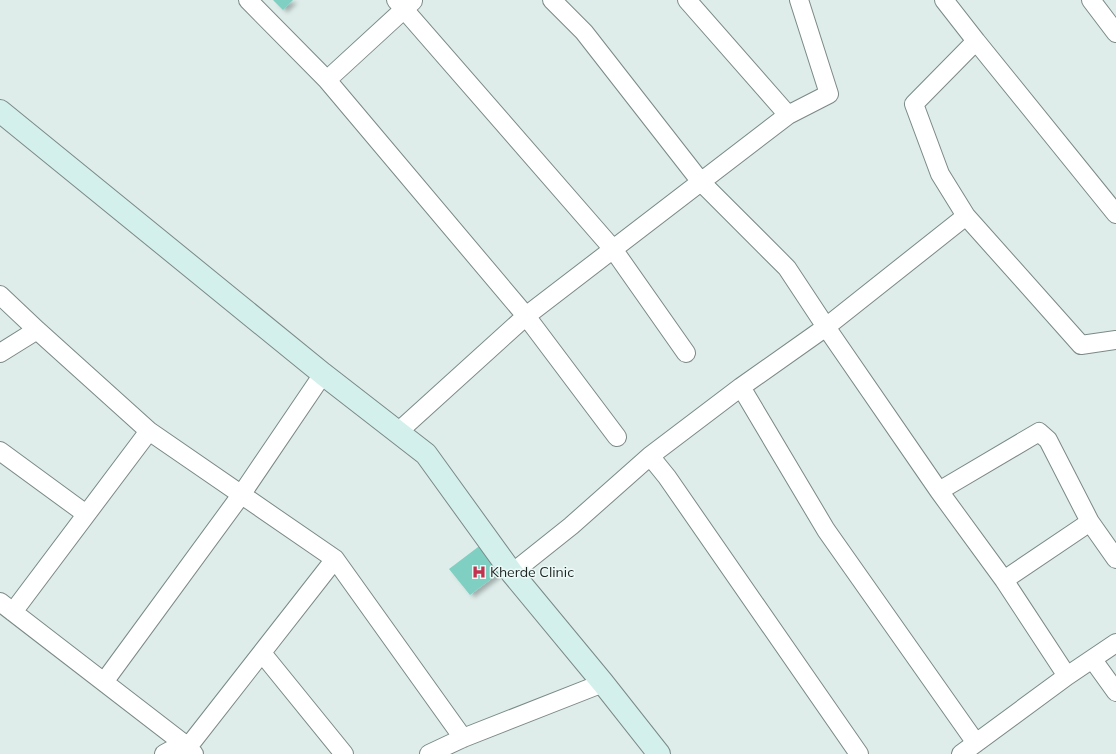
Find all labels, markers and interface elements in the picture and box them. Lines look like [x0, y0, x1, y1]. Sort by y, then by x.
place label: Kherde Clinic [490, 563, 574, 581]
hospital icon: Kherde Clinic [471, 564, 487, 580]

